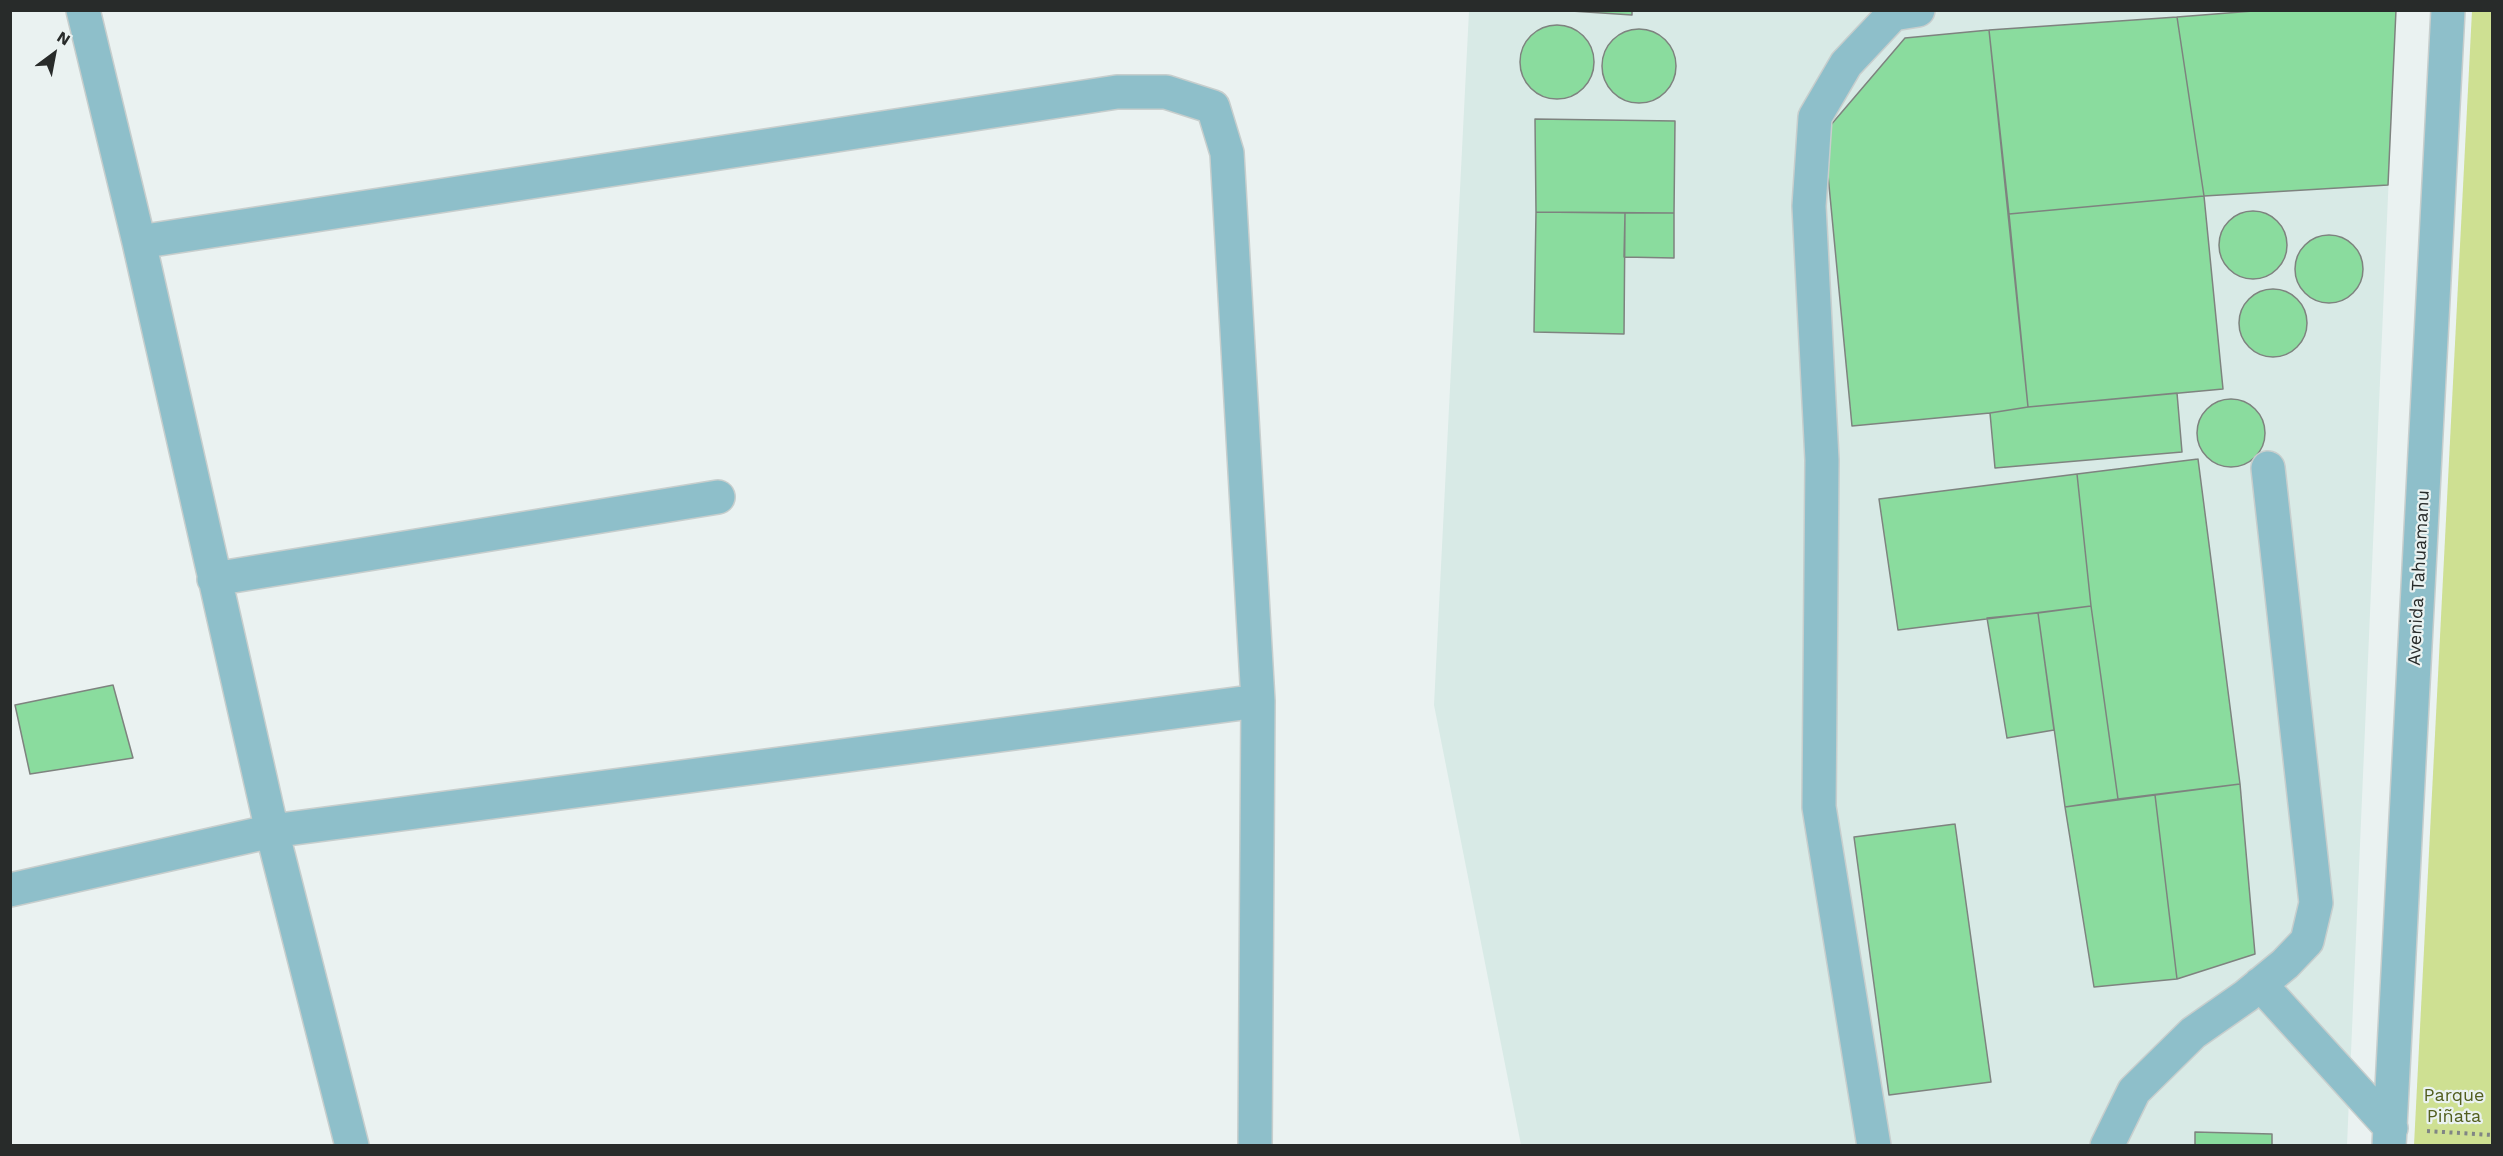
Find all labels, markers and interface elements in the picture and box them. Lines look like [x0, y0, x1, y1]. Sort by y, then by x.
north arrow [24, 24, 84, 84]
text: N [54, 27, 74, 50]
street label: Avenida Tahuamanu [2404, 490, 2434, 666]
park label: Parque Piñata [2423, 1085, 2485, 1128]

